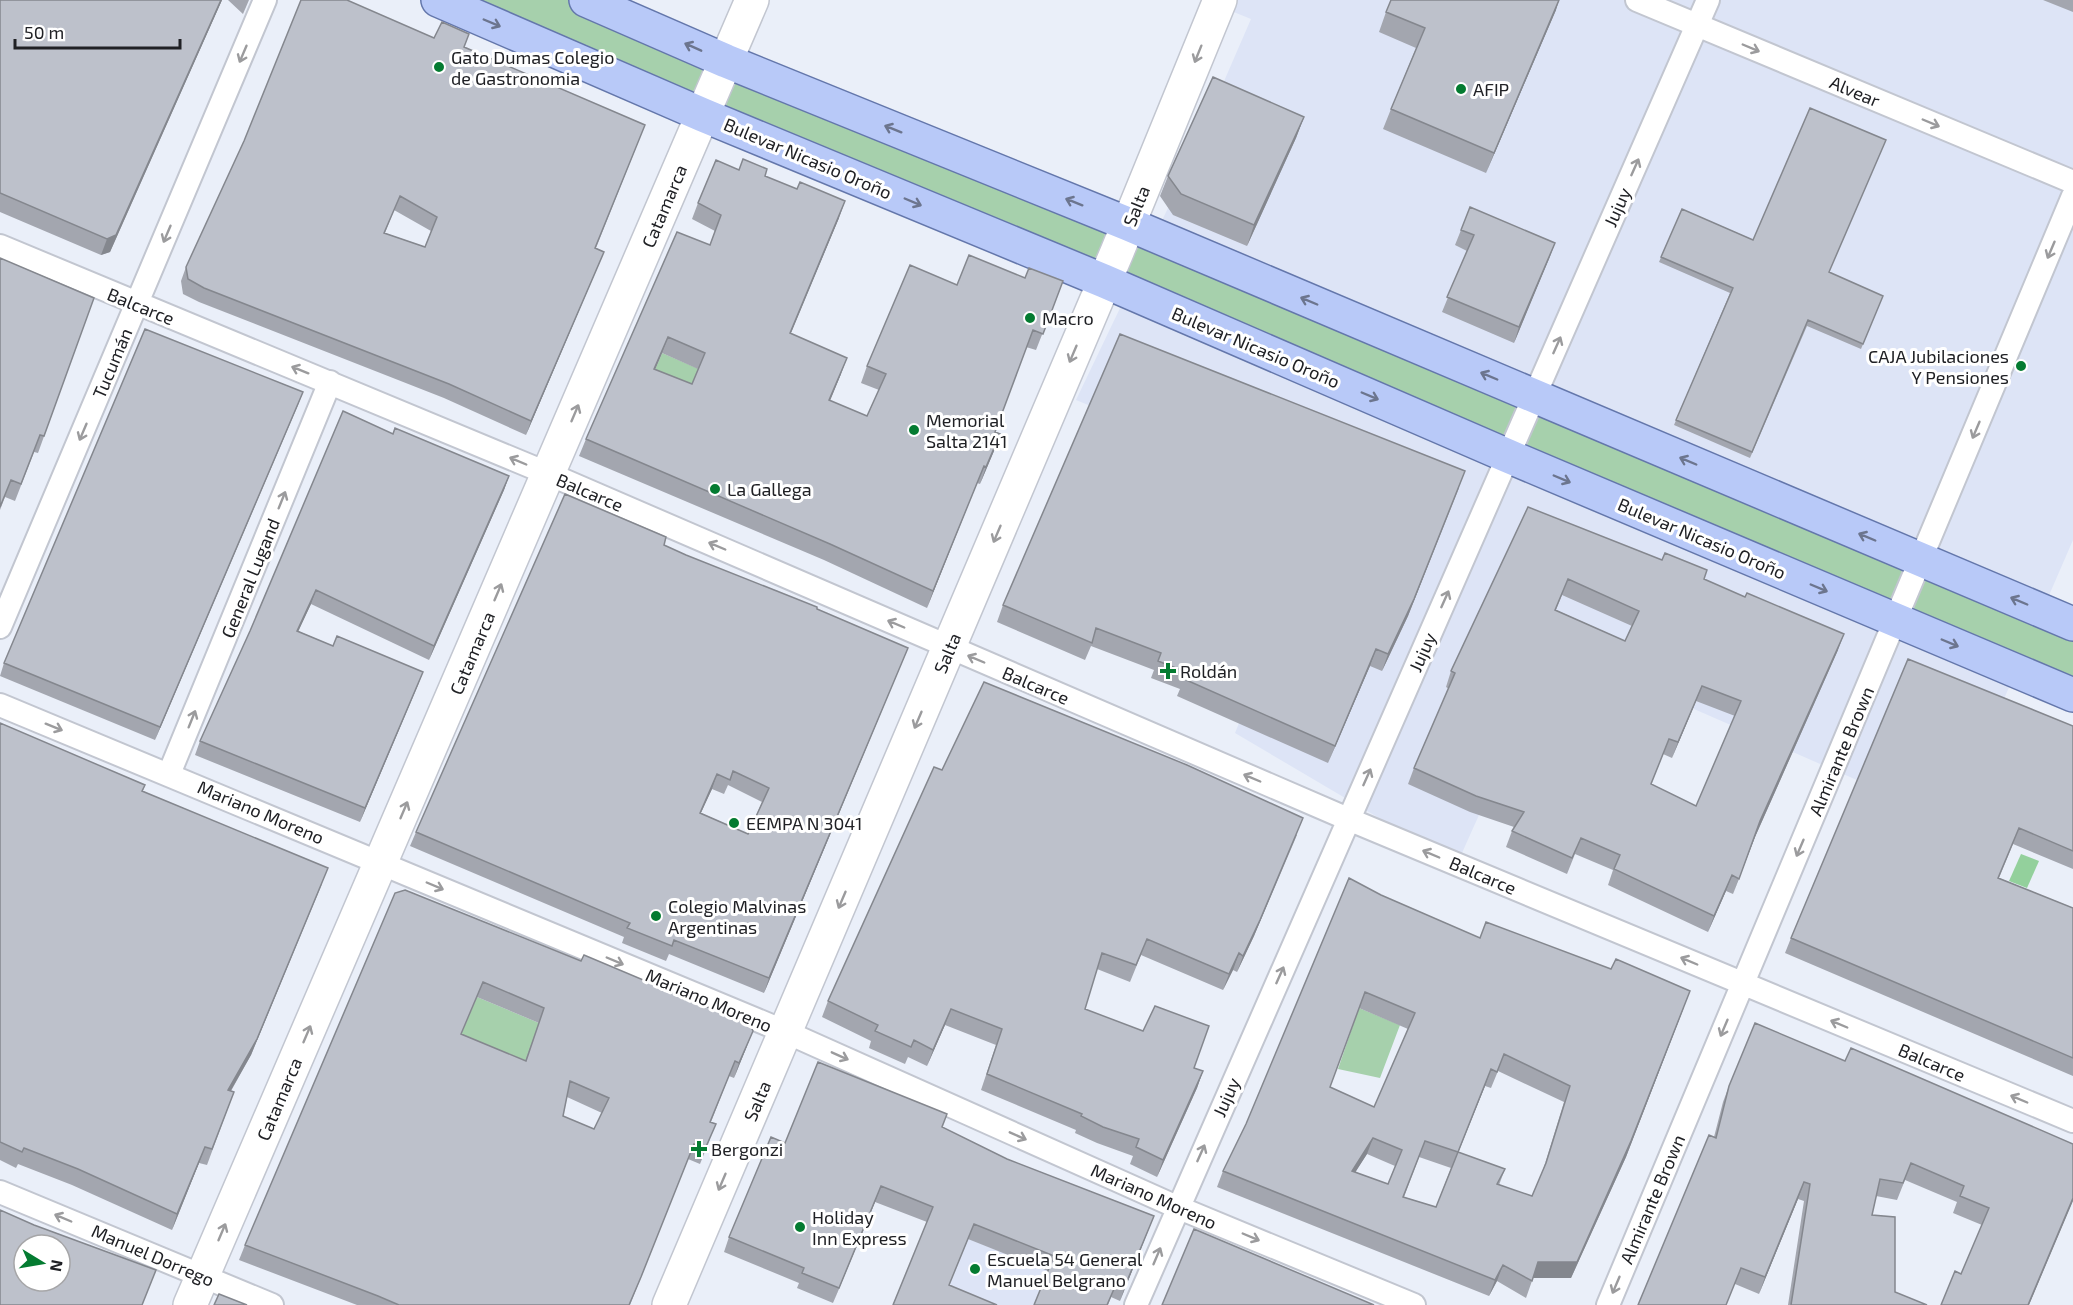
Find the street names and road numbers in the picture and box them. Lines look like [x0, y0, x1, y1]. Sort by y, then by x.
street label: Alvear [1827, 71, 1883, 111]
street label: Bulevar Nicasio Oroño [721, 113, 895, 203]
street label: Catamarca [637, 161, 691, 251]
street label: Salta [1118, 182, 1154, 230]
street label: Jujuy [1599, 184, 1636, 230]
street label: Balcarce [104, 283, 178, 329]
street label: Bulevar Nicasio Oroño [1169, 302, 1343, 392]
street label: Tucumán [87, 325, 137, 401]
street label: Balcarce [553, 468, 627, 516]
street label: Bulevar Nicasio Oroño [1615, 493, 1789, 583]
street label: General Lugand [216, 515, 284, 641]
street label: Catamarca [445, 608, 499, 698]
street label: Salta [929, 629, 965, 677]
street label: Jujuy [1404, 629, 1441, 675]
street label: Balcarce [999, 661, 1073, 709]
street label: Almirante Brown [1804, 683, 1878, 819]
street label: Mariano Moreno [194, 775, 328, 849]
street label: Balcarce [1446, 851, 1520, 899]
street label: Mariano Moreno [642, 963, 776, 1037]
street label: Balcarce [1895, 1038, 1969, 1086]
street label: Catamarca [252, 1054, 306, 1144]
street label: Jujuy [1208, 1074, 1245, 1120]
street label: Salta [739, 1077, 775, 1125]
street label: Almirante Brown [1615, 1131, 1689, 1267]
street label: Mariano Moreno [1088, 1158, 1220, 1234]
street label: Manuel Dorrego [88, 1219, 218, 1291]

